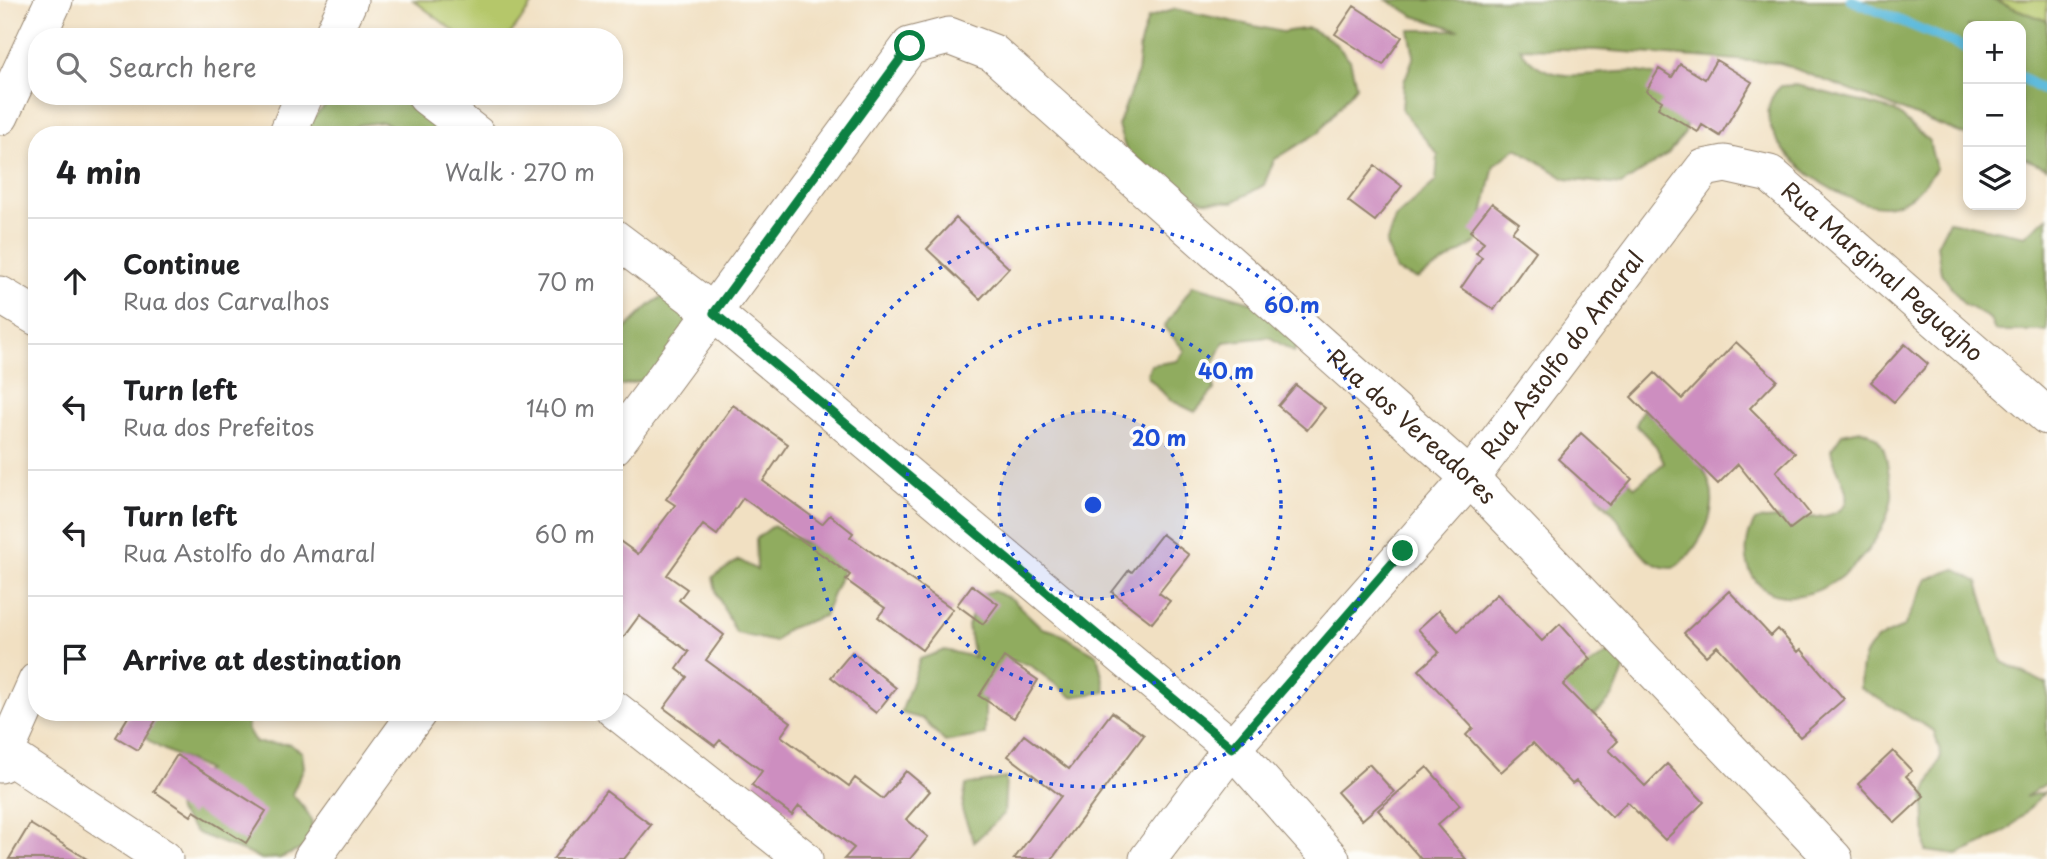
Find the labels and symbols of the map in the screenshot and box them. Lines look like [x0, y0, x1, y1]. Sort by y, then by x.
route start [894, 30, 925, 61]
street label: Rua Marginal Peguajho [1774, 173, 1992, 369]
street label: Rua Astolfo do Amaral [1471, 243, 1652, 466]
text: 60 m [1264, 288, 1320, 320]
street label: Rua dos Vereadores [1320, 340, 1505, 511]
text: 40 m [1198, 354, 1254, 386]
text: 20 m [1132, 421, 1186, 453]
centre of rings [1081, 493, 1105, 517]
route end [1387, 535, 1418, 566]

